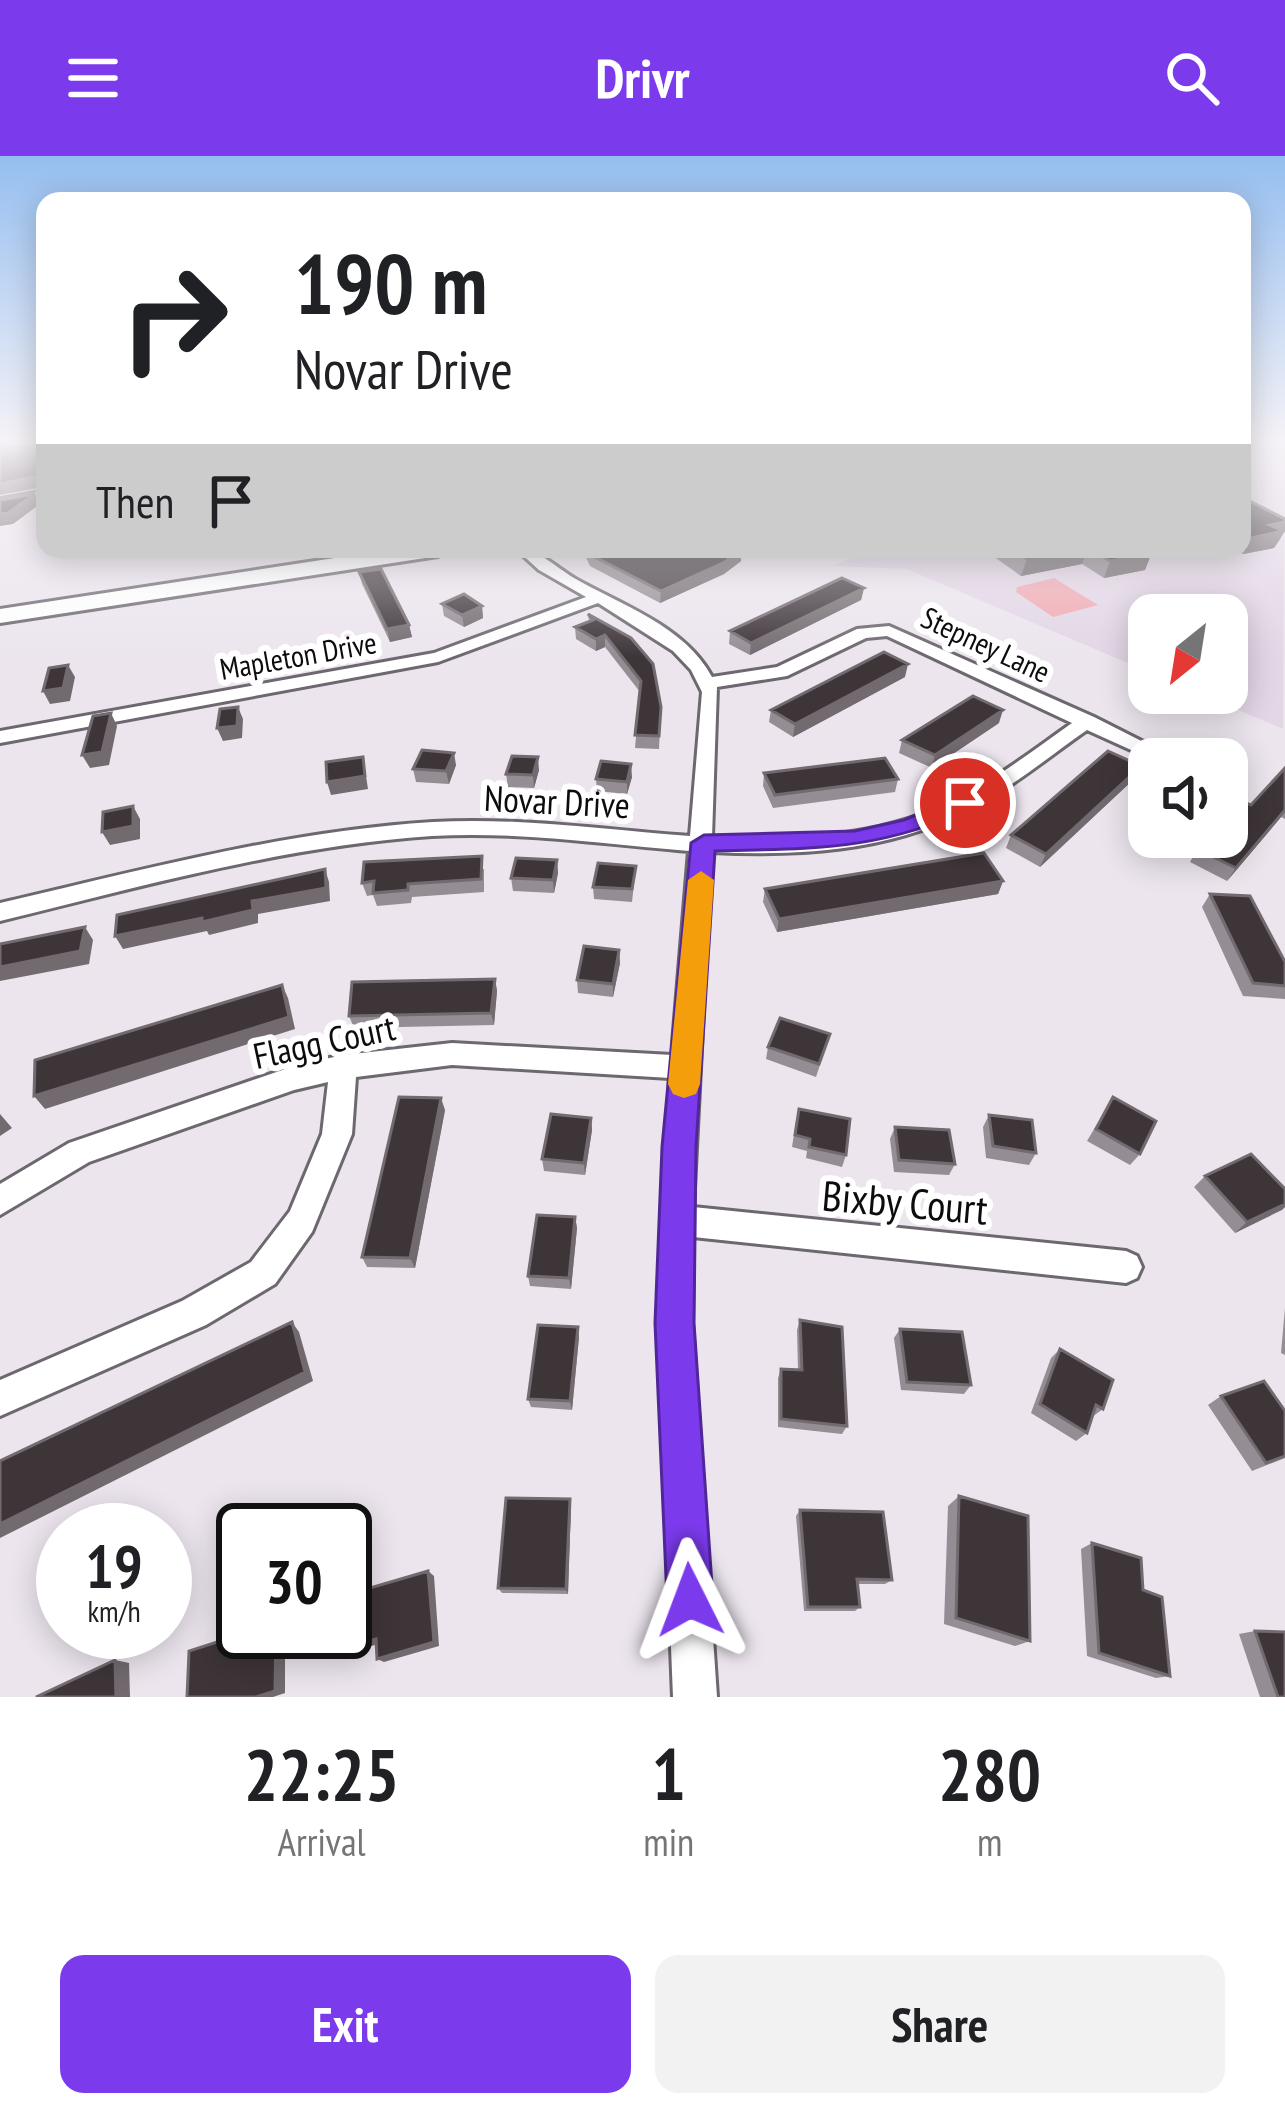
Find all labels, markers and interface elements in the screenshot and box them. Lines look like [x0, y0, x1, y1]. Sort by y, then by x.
text: Drivr [595, 43, 690, 113]
icon: menu [60, 45, 126, 111]
icon: search [1159, 45, 1225, 111]
text: 190 m [294, 228, 487, 337]
icon: right [96, 240, 252, 396]
text: Novar Drive [294, 334, 513, 404]
icon: arrive [198, 468, 264, 534]
text: Then [96, 472, 174, 530]
north arrow [1128, 594, 1248, 714]
map controls [1128, 594, 1248, 858]
street label: Stepney Lane [915, 597, 1057, 691]
street label: Mapleton Drive [217, 622, 379, 688]
button: sound [1128, 738, 1248, 858]
pin [914, 752, 1016, 854]
icon: arrive [932, 770, 998, 836]
street label: Novar Drive [483, 774, 631, 828]
street label: Flagg Court [249, 1003, 399, 1079]
street label: Bixby Court [820, 1167, 991, 1237]
speed limit sign: 30 [216, 1503, 372, 1659]
text: 19 [85, 1527, 143, 1605]
position arrow [627, 1537, 753, 1663]
text: km/h [87, 1591, 141, 1630]
text: 22:25 [244, 1727, 400, 1820]
text: 1 [652, 1727, 686, 1820]
text: 280 [938, 1727, 1041, 1820]
text: Arrival [278, 1816, 366, 1867]
text: min [643, 1816, 694, 1867]
text: m [977, 1816, 1002, 1867]
button: Exit [60, 1955, 631, 2093]
button: Share [655, 1955, 1225, 2093]

